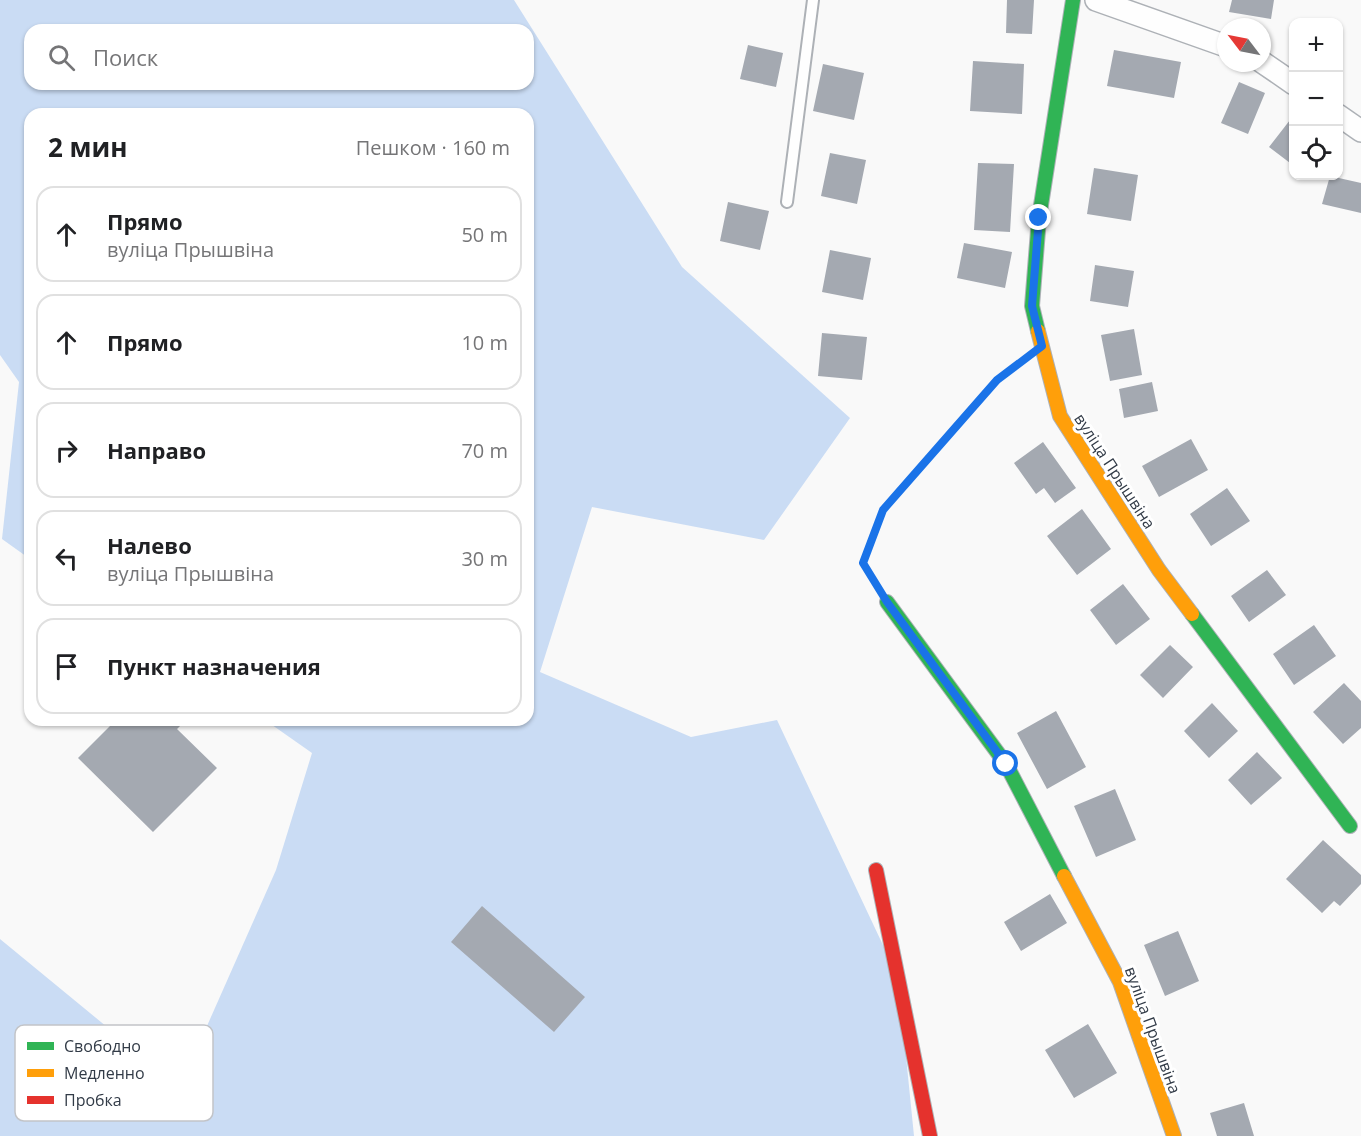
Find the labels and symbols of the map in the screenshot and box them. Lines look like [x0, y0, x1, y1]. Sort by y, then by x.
north arrow [1217, 18, 1271, 72]
route end [1025, 204, 1051, 230]
street label: вуліца Прышвіна [1069, 409, 1161, 533]
route start [992, 750, 1018, 776]
street label: вуліца Прышвіна [1120, 963, 1186, 1097]
legend [15, 1025, 213, 1121]
text: Свободно [64, 1035, 141, 1057]
text: Медленно [64, 1062, 145, 1084]
text: Пробка [64, 1089, 122, 1111]

